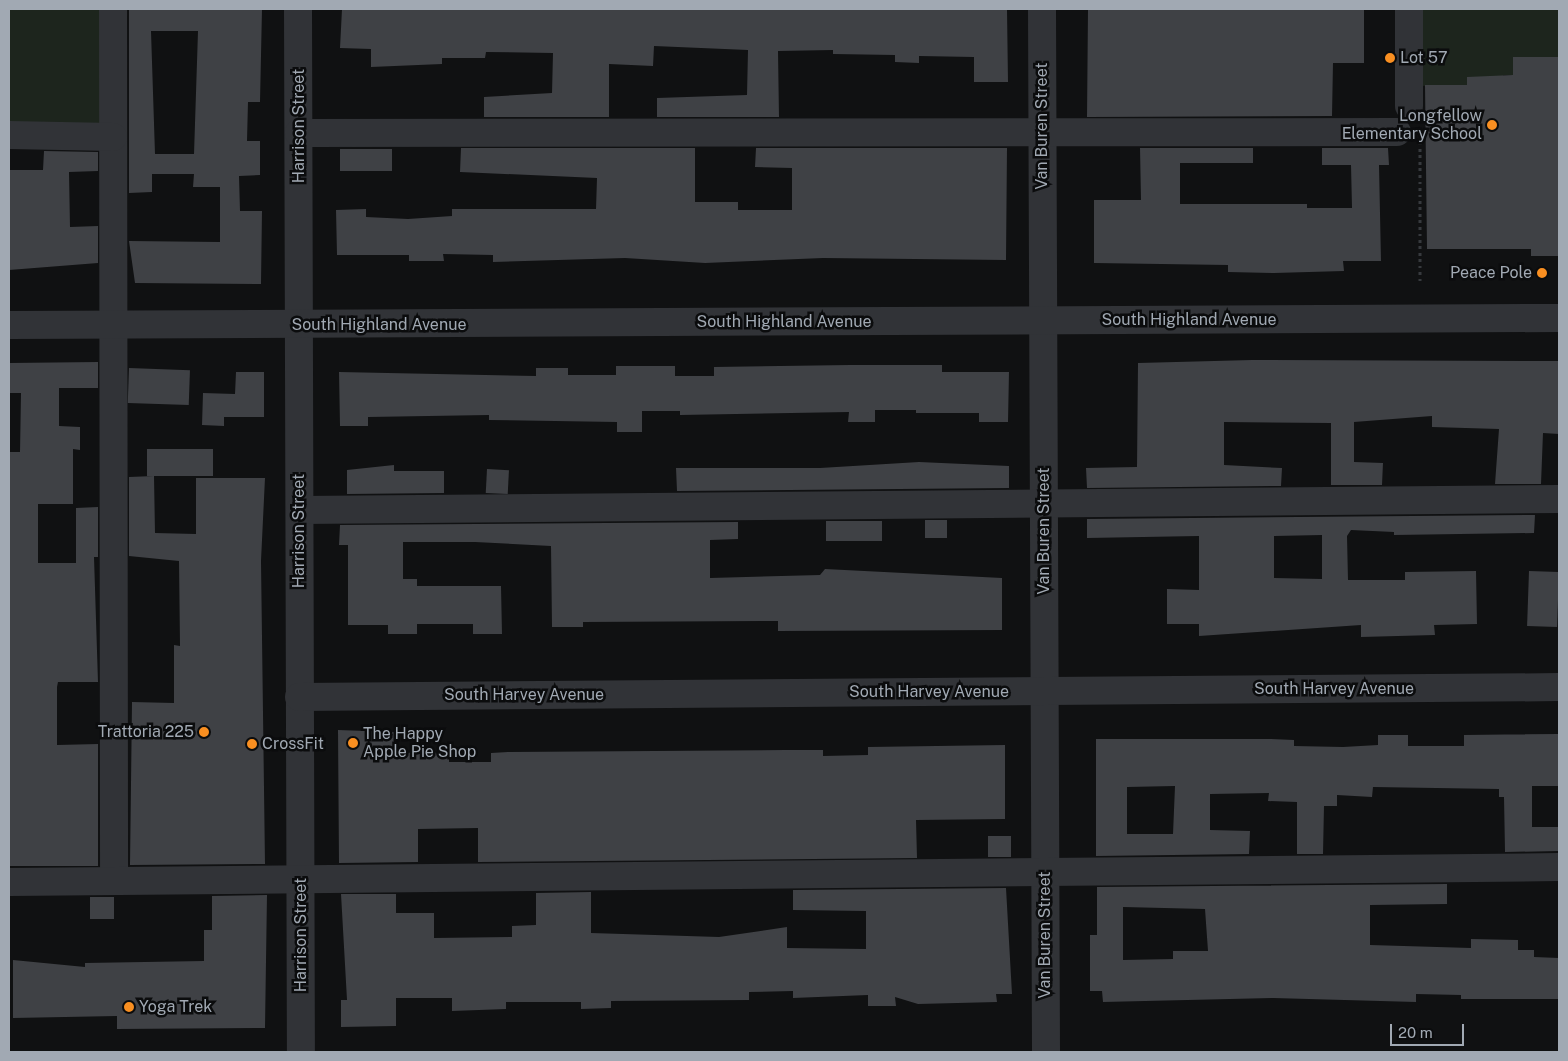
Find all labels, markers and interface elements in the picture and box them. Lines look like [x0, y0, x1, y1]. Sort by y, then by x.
place label: Lot 57 [1400, 48, 1448, 68]
marker: Lot 57 [1384, 52, 1396, 64]
street label: Van Buren Street [1032, 62, 1052, 190]
street label: Harrison Street [289, 69, 309, 183]
place label: Longfellow Elementary School [1342, 106, 1482, 144]
marker: Longfellow Elementary School [1486, 119, 1498, 131]
place label: Peace Pole [1450, 263, 1532, 283]
marker: Peace Pole [1536, 267, 1548, 279]
street label: South Highland Avenue [1102, 310, 1276, 330]
street label: South Highland Avenue [697, 312, 871, 332]
street label: South Highland Avenue [292, 315, 466, 335]
street label: Van Buren Street [1034, 467, 1054, 595]
street label: Harrison Street [289, 474, 309, 588]
street label: South Harvey Avenue [1254, 679, 1414, 699]
street label: South Harvey Avenue [849, 682, 1009, 702]
street label: South Harvey Avenue [444, 685, 604, 705]
place label: Trattoria 225 [98, 722, 194, 742]
place label: The Happy Apple Pie Shop [363, 724, 476, 762]
marker: Trattoria 225 [198, 726, 210, 738]
place label: CrossFit [262, 734, 324, 754]
marker: The Happy Apple Pie Shop [347, 737, 359, 749]
marker: CrossFit [246, 738, 258, 750]
street label: Van Buren Street [1035, 871, 1055, 999]
street label: Harrison Street [291, 878, 311, 992]
place label: Yoga Trek [139, 997, 212, 1017]
marker: Yoga Trek [123, 1001, 135, 1013]
scale bar [1393, 1014, 1467, 1046]
text: 20 m [1398, 1024, 1433, 1041]

